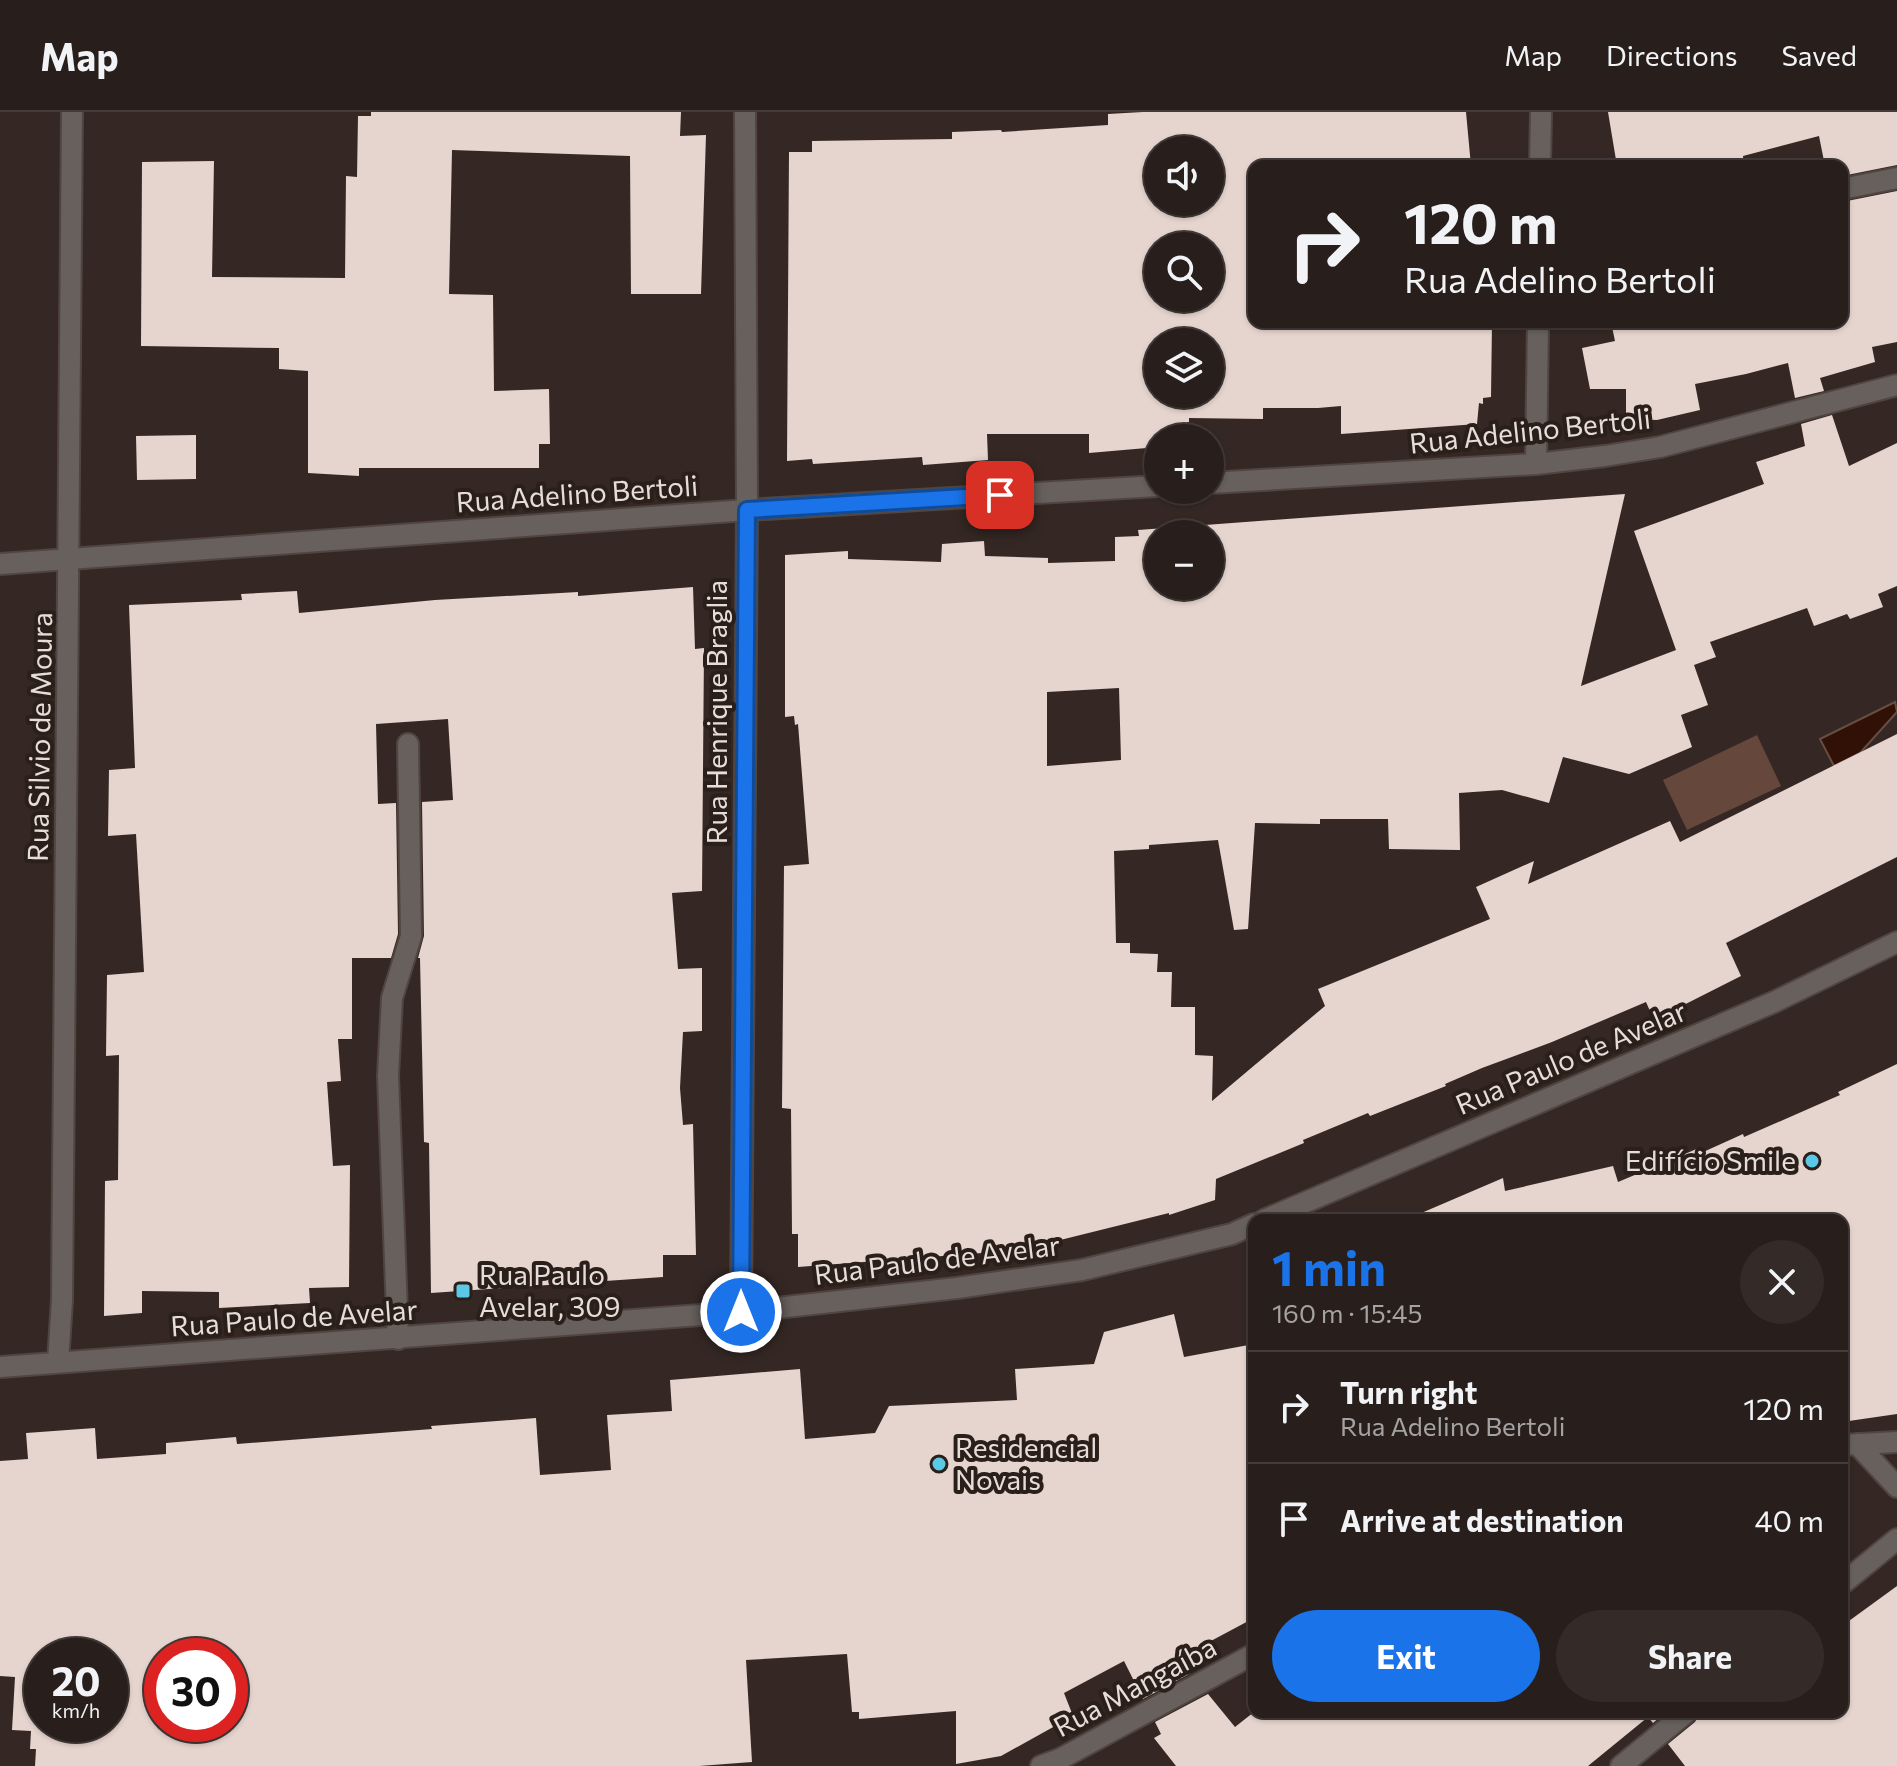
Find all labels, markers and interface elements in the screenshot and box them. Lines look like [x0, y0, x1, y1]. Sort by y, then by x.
text: Map [40, 32, 119, 79]
text: Map [1504, 38, 1562, 72]
text: Directions [1606, 38, 1737, 72]
text: Saved [1781, 38, 1857, 72]
map controls [1144, 136, 1224, 600]
button: sound [1144, 136, 1224, 216]
text: 120 m [1404, 187, 1558, 256]
icon: right [1272, 192, 1376, 296]
button: search [1144, 232, 1224, 312]
text: Rua Adelino Bertoli [1404, 256, 1716, 300]
button: layers [1144, 328, 1224, 408]
street label: Rua Adelino Bertoli [1407, 400, 1652, 460]
button: + [1144, 424, 1224, 504]
pin [966, 461, 1034, 529]
street label: Rua Adelino Bertoli [455, 468, 699, 518]
icon: arrive [978, 473, 1022, 517]
button: − [1144, 520, 1224, 600]
street label: Rua Henrique Braglia [699, 580, 733, 844]
street label: Rua Silvio de Moura [20, 612, 58, 862]
street label: Rua Paulo de Avelar [1450, 993, 1691, 1121]
place label: Edifício Smile [1625, 1143, 1796, 1177]
marker: Edifício Smile [1803, 1152, 1821, 1170]
street label: Rua Paulo de Avelar [812, 1227, 1062, 1291]
text: 1 min [1272, 1237, 1386, 1296]
button: close [1740, 1240, 1824, 1324]
place label: Rua Paulo Avelar, 309 [479, 1257, 620, 1323]
position arrow [699, 1270, 783, 1354]
marker: Rua Paulo Avelar, 309 [454, 1282, 472, 1300]
street label: Rua Paulo de Avelar [169, 1291, 419, 1343]
text: 160 m · 15:45 [1272, 1297, 1422, 1328]
text: Turn right [1340, 1373, 1477, 1410]
icon: right [1272, 1385, 1316, 1429]
text: 120 m [1743, 1389, 1824, 1426]
text: Rua Adelino Bertoli [1340, 1410, 1565, 1441]
place label: Residencial Novais [955, 1430, 1097, 1496]
marker: Residencial Novais [930, 1455, 948, 1473]
icon: arrive [1272, 1497, 1316, 1541]
text: Arrive at destination [1340, 1501, 1624, 1538]
text: 40 m [1755, 1501, 1824, 1538]
button: Exit [1272, 1610, 1540, 1702]
button: Share [1556, 1610, 1824, 1702]
street label: Rua Mangaíba [1047, 1629, 1222, 1743]
speed limit sign: 30 [144, 1638, 248, 1742]
text: 20 [51, 1655, 101, 1704]
text: km/h [52, 1698, 100, 1722]

